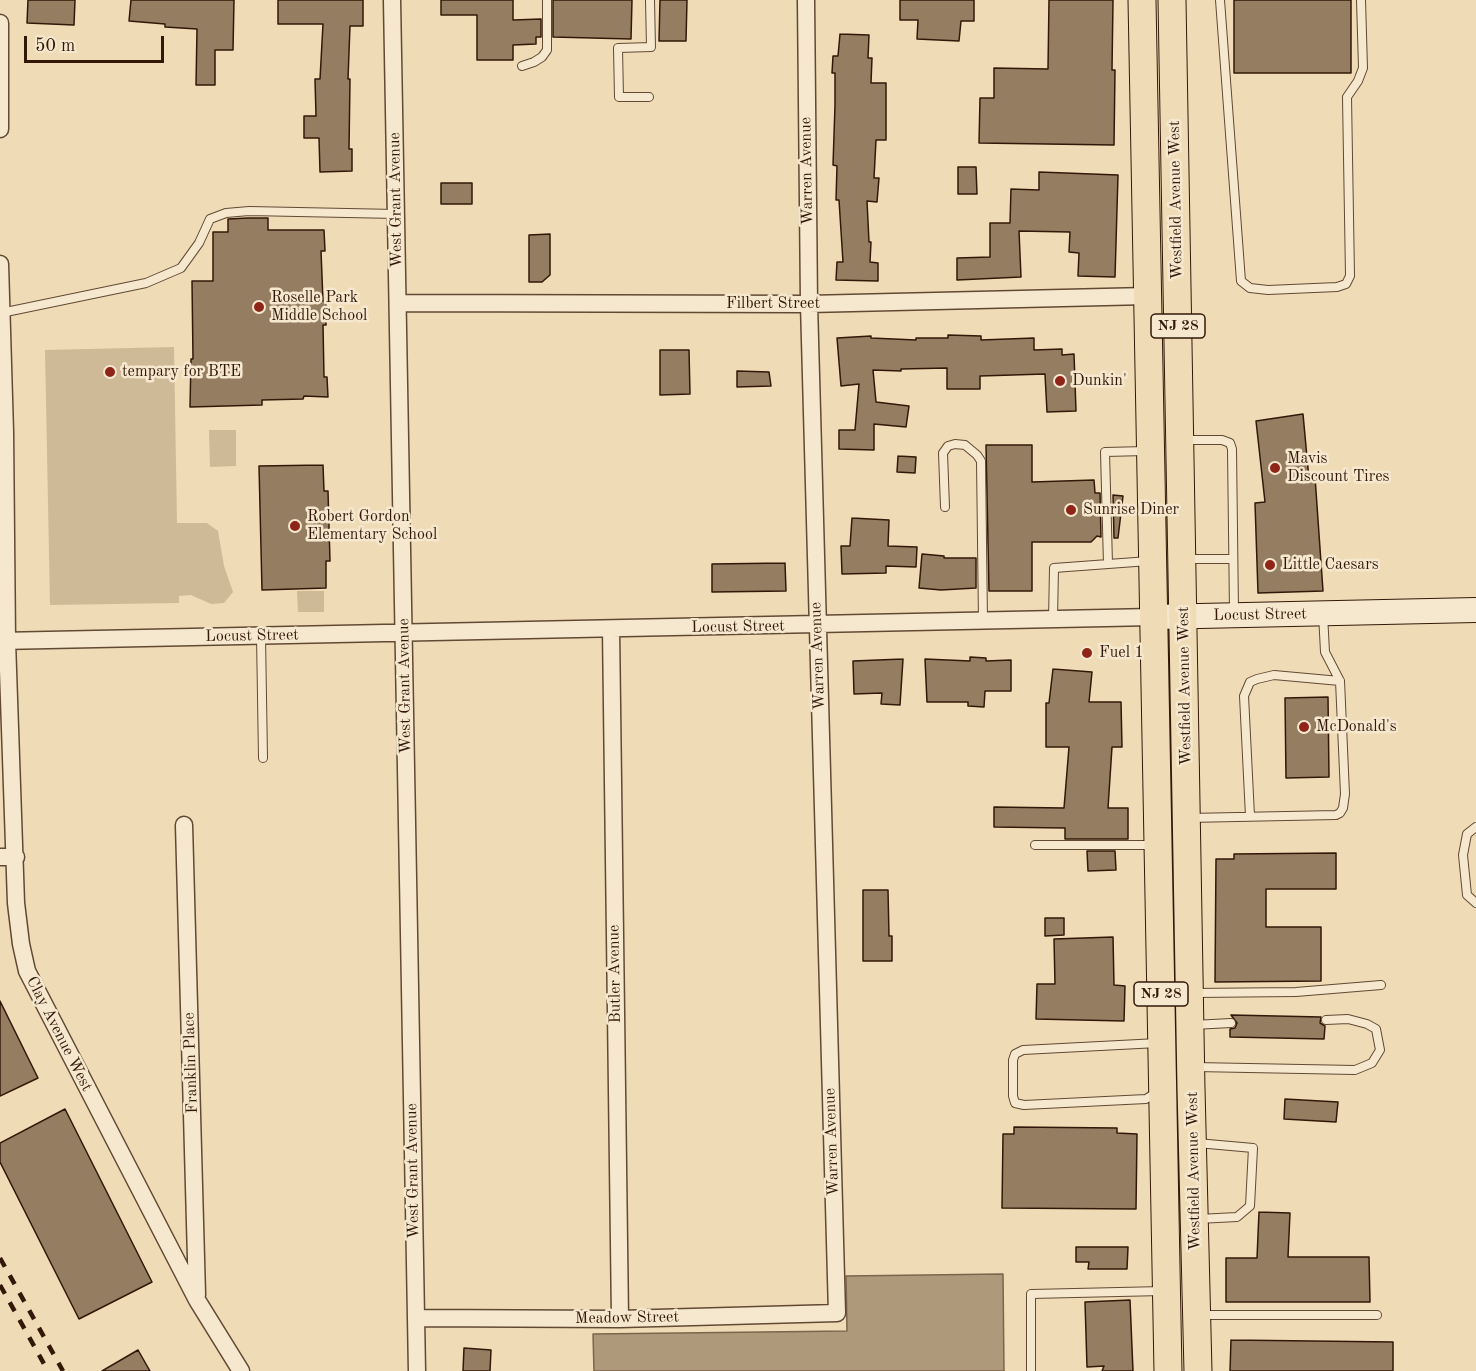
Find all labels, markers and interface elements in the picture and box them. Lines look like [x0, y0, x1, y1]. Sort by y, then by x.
scale bar [27, 24, 166, 62]
text: 50 m [35, 37, 75, 55]
street label: Warren Avenue [796, 117, 818, 225]
street label: Westfield Avenue West [1165, 120, 1187, 280]
street label: West Grant Avenue [385, 132, 407, 268]
place label: Roselle Park Middle School [271, 288, 367, 326]
street label: Filbert Street [726, 294, 820, 314]
marker: Roselle Park Middle School [252, 300, 266, 314]
road number: NJ 28 [1151, 314, 1205, 338]
place label: tempary for BTE [122, 362, 241, 382]
marker: tempary for BTE [103, 365, 117, 379]
place label: Dunkin' [1072, 371, 1127, 391]
marker: Dunkin' [1053, 374, 1067, 388]
place label: Mavis Discount Tires [1287, 449, 1390, 487]
marker: Mavis Discount Tires [1268, 461, 1282, 475]
place label: Sunrise Diner [1083, 500, 1179, 520]
marker: Sunrise Diner [1064, 503, 1078, 517]
place label: Robert Gordon Elementary School [307, 507, 437, 545]
marker: Robert Gordon Elementary School [288, 519, 302, 533]
place label: Little Caesars [1282, 555, 1379, 575]
marker: Little Caesars [1263, 558, 1277, 572]
street label: Warren Avenue [807, 602, 829, 710]
street label: Locust Street [1213, 605, 1307, 625]
street label: Westfield Avenue West [1174, 606, 1196, 766]
street label: Locust Street [691, 617, 785, 637]
street label: West Grant Avenue [394, 618, 416, 754]
street label: Locust Street [205, 626, 299, 646]
place label: Fuel 1 [1099, 643, 1144, 663]
marker: Fuel 1 [1080, 646, 1094, 660]
place label: McDonald's [1316, 717, 1397, 737]
marker: McDonald's [1297, 720, 1311, 734]
street label: Butler Avenue [605, 924, 625, 1024]
street label: Clay Avenue West [22, 973, 96, 1095]
road number: NJ 28 [1134, 982, 1188, 1006]
street label: Franklin Place [180, 1012, 202, 1114]
street label: Warren Avenue [821, 1088, 843, 1196]
street label: Westfield Avenue West [1183, 1091, 1205, 1251]
street label: West Grant Avenue [402, 1103, 424, 1239]
street label: Meadow Street [575, 1307, 679, 1329]

